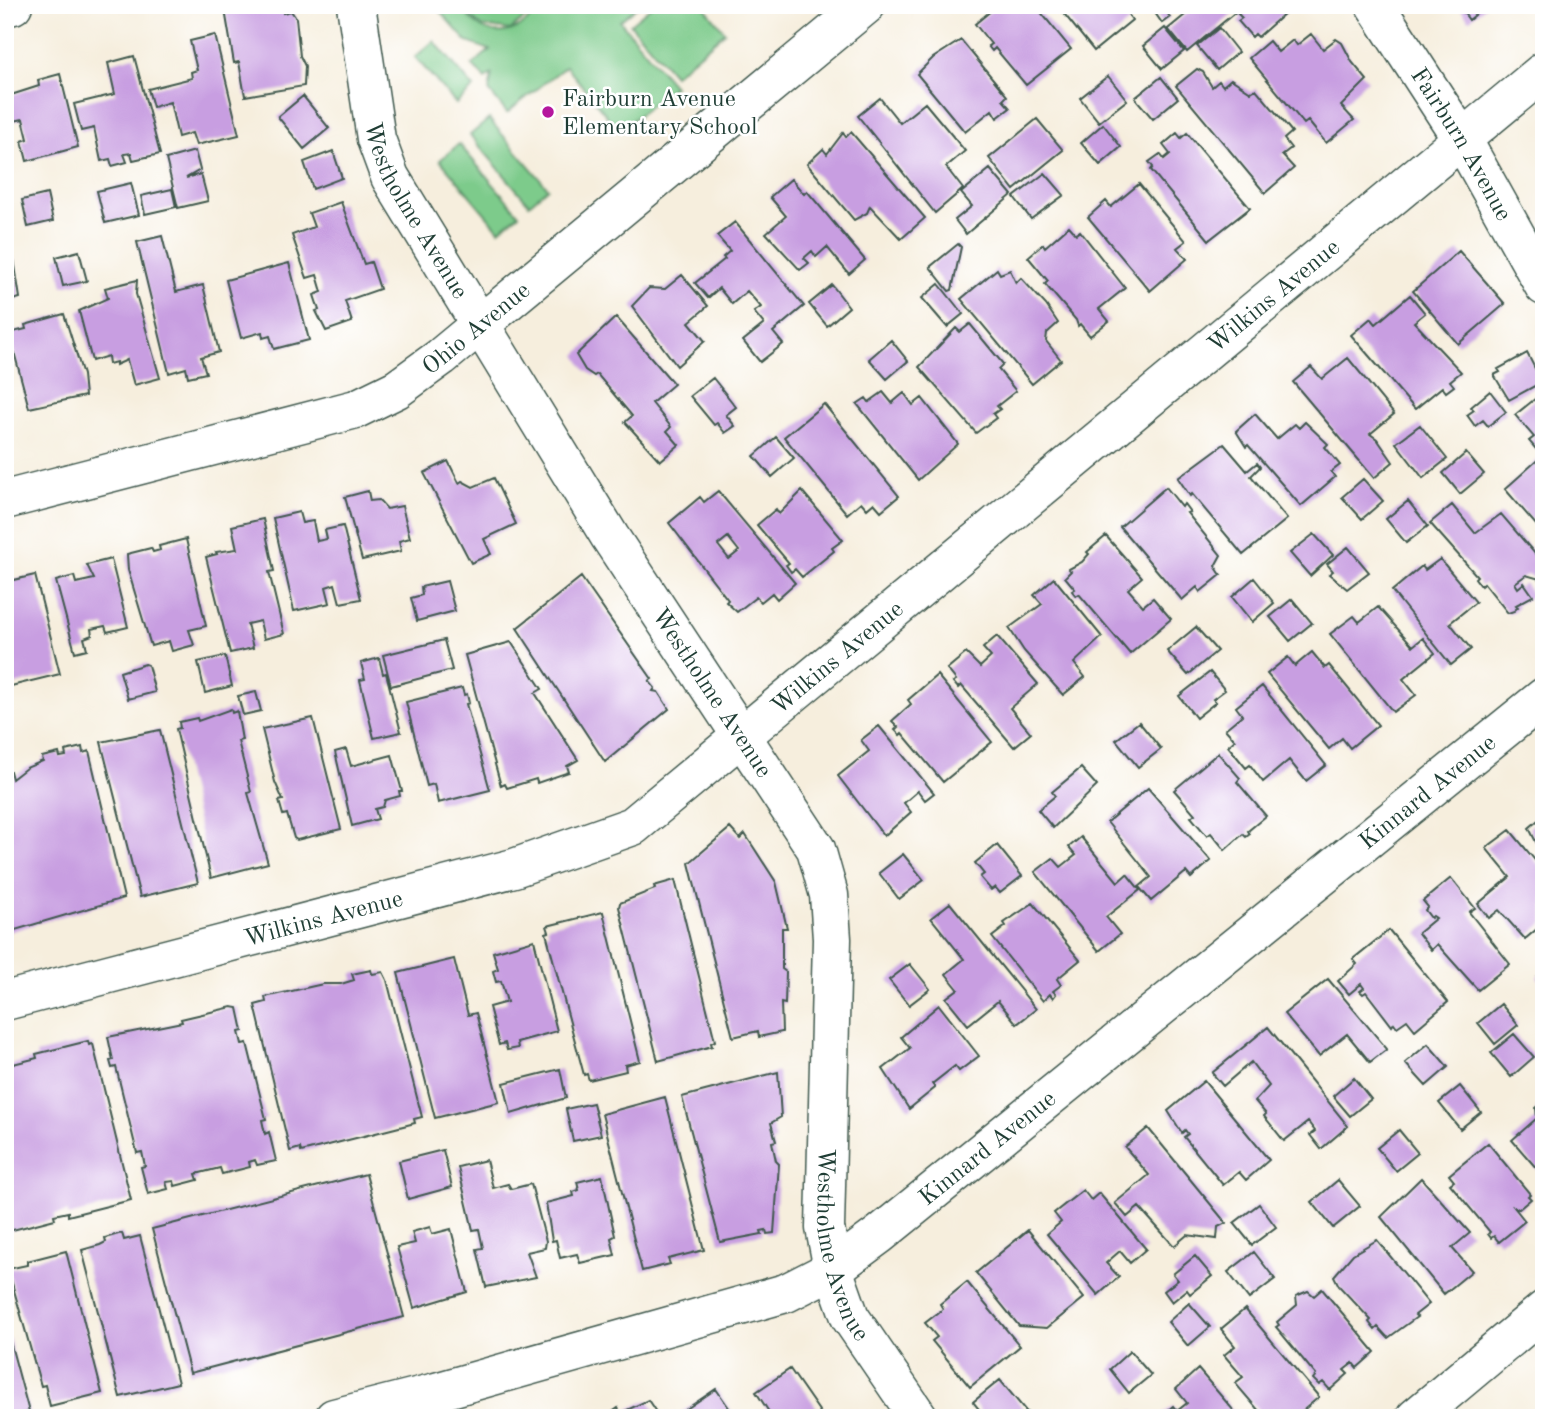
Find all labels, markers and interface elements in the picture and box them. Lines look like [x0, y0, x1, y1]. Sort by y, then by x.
street label: Fairburn Avenue [1405, 64, 1515, 225]
place label: Fairburn Avenue Elementary School [562, 88, 757, 140]
marker: Fairburn Avenue Elementary School [540, 104, 556, 120]
street label: Westholme Avenue [360, 120, 471, 304]
street label: Wilkins Avenue [1204, 236, 1345, 358]
street label: Ohio Avenue [419, 278, 535, 380]
street label: Wilkins Avenue [768, 597, 908, 720]
street label: Westholme Avenue [646, 604, 775, 783]
street label: Kinnard Avenue [1356, 731, 1501, 855]
street label: Wilkins Avenue [242, 888, 406, 952]
street label: Kinnard Avenue [916, 1087, 1061, 1211]
street label: Westholme Avenue [811, 1148, 873, 1346]

